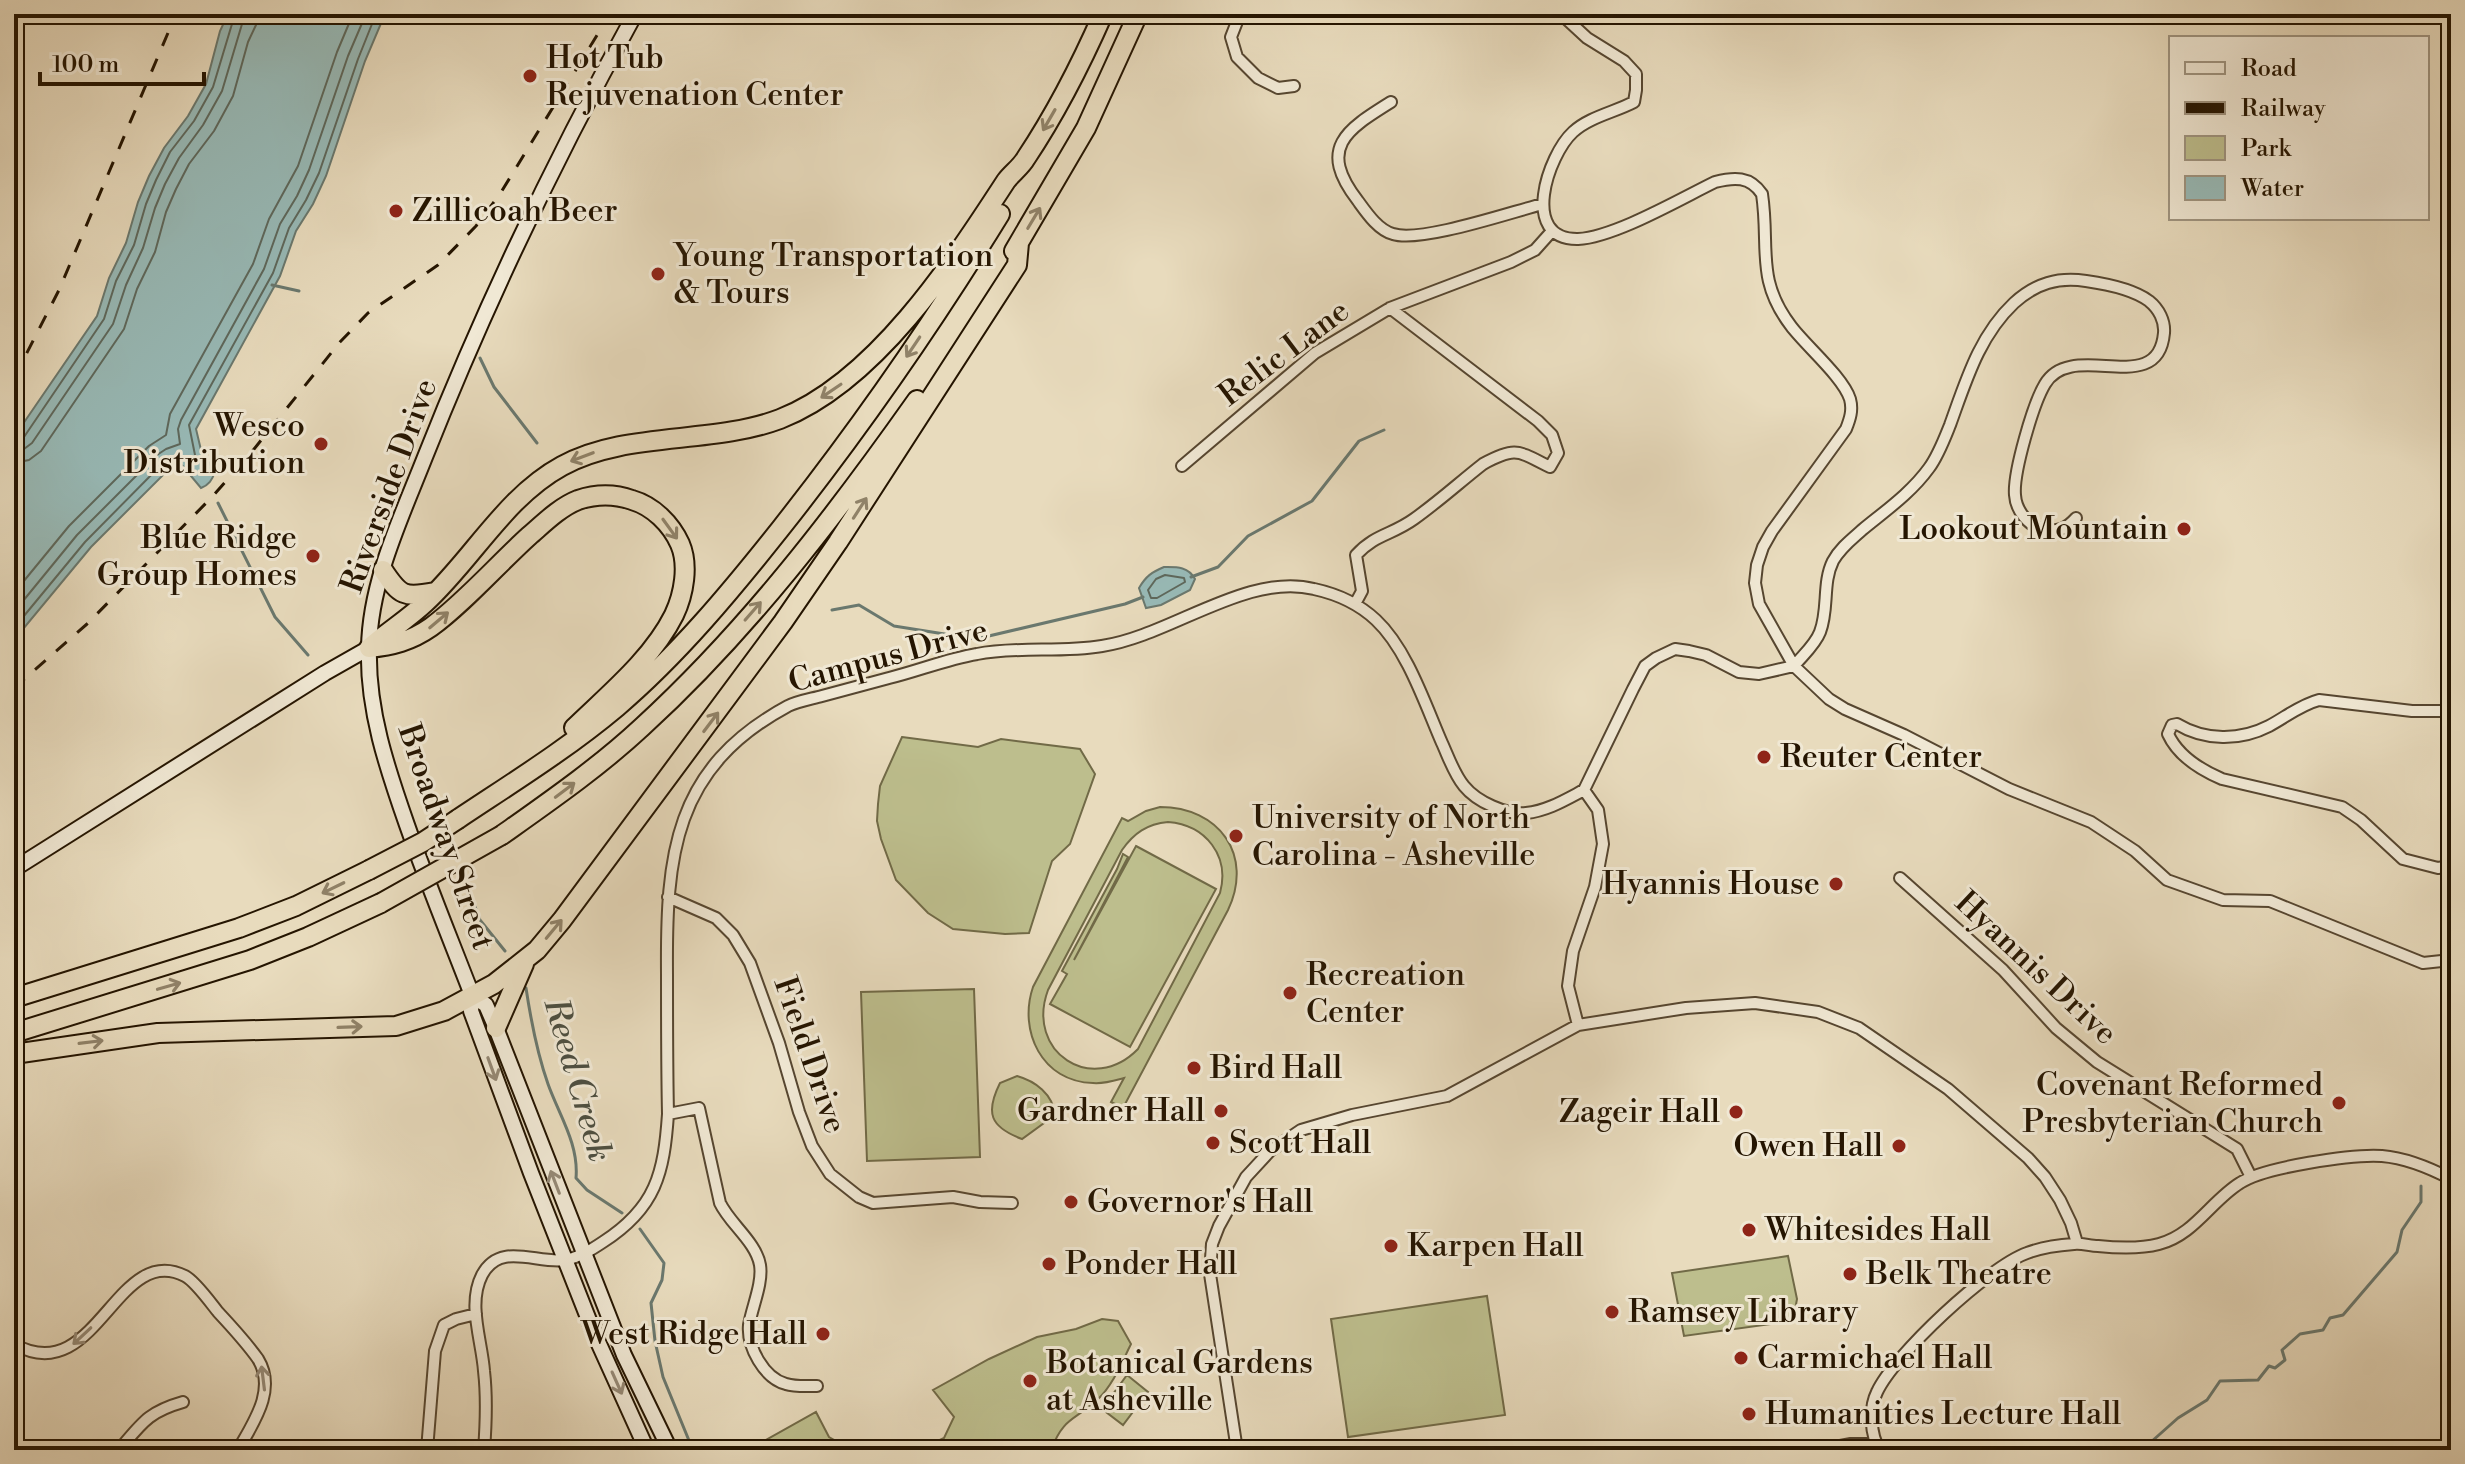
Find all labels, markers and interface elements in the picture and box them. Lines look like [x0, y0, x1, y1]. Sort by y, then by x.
scale bar [40, 36, 204, 86]
legend [2169, 36, 2429, 220]
place label: Hot Tub Rejuvenation Center [546, 38, 844, 115]
text: 100 m [52, 50, 119, 80]
text: Road [2241, 54, 2297, 84]
marker: Hot Tub Rejuvenation Center [521, 67, 539, 85]
text: Railway [2241, 94, 2326, 124]
one-way arrow [1041, 108, 1057, 131]
text: Park [2241, 134, 2292, 164]
text: Water [2240, 174, 2304, 204]
place label: Zillicoah Beer [412, 191, 618, 231]
marker: Zillicoah Beer [387, 202, 405, 220]
one-way arrow [1027, 207, 1043, 230]
place label: Young Transportation & Tours [672, 236, 993, 313]
marker: Young Transportation & Tours [649, 265, 667, 283]
street label: Relic Lane [1211, 291, 1357, 415]
one-way arrow [905, 336, 922, 358]
street label: Riverside Drive [332, 373, 446, 599]
one-way arrow [820, 383, 842, 399]
place label: Wesco Distribution [124, 406, 305, 483]
marker: Wesco Distribution [312, 435, 330, 453]
one-way arrow [570, 451, 595, 465]
one-way arrow [851, 498, 868, 520]
place label: Lookout Mountain [1899, 509, 2168, 549]
place label: Blue Ridge Group Homes [97, 518, 297, 595]
one-way arrow [661, 518, 678, 539]
marker: Lookout Mountain [2175, 520, 2193, 538]
marker: Blue Ridge Group Homes [304, 547, 322, 565]
one-way arrow [744, 602, 762, 622]
street label: Campus Drive [784, 610, 992, 702]
one-way arrow [428, 611, 449, 628]
one-way arrow [702, 711, 719, 733]
street label: Broadway Street [388, 718, 503, 955]
place label: Reuter Center [1780, 737, 1982, 777]
marker: Reuter Center [1755, 748, 1773, 766]
one-way arrow [554, 781, 575, 798]
place label: University of North Carolina - Asheville [1252, 798, 1535, 875]
marker: University of North Carolina - Asheville [1227, 827, 1245, 845]
place label: Hyannis House [1602, 864, 1820, 904]
marker: Hyannis House [1827, 875, 1845, 893]
one-way arrow [321, 881, 345, 896]
street label: Hyannis Drive [1946, 883, 2126, 1053]
one-way arrow [545, 919, 563, 940]
place label: Recreation Center [1306, 955, 1465, 1032]
street label: Field Drive [765, 971, 855, 1139]
one-way arrow [156, 978, 181, 992]
marker: Recreation Center [1281, 984, 1299, 1002]
water label: Reed Creek [533, 992, 620, 1167]
one-way arrow [336, 1019, 363, 1035]
one-way arrow [77, 1034, 104, 1049]
place label: Bird Hall [1209, 1048, 1343, 1088]
one-way arrow [486, 1056, 500, 1081]
marker: Bird Hall [1185, 1059, 1203, 1077]
place label: Covenant Reformed Presbyterian Church [2022, 1065, 2323, 1142]
place label: Gardner Hall [1017, 1091, 1206, 1131]
place label: Zageir Hall [1559, 1092, 1721, 1132]
marker: Covenant Reformed Presbyterian Church [2330, 1094, 2348, 1112]
marker: Gardner Hall [1212, 1102, 1230, 1120]
marker: Zageir Hall [1727, 1103, 1745, 1121]
place label: Scott Hall [1229, 1123, 1372, 1163]
place label: Owen Hall [1734, 1126, 1884, 1166]
marker: Scott Hall [1204, 1134, 1222, 1152]
marker: Owen Hall [1890, 1137, 1908, 1155]
one-way arrow [547, 1170, 561, 1195]
place label: Governor's Hall [1087, 1182, 1314, 1222]
marker: Governor's Hall [1062, 1193, 1080, 1211]
place label: Whitesides Hall [1764, 1210, 1991, 1250]
marker: Whitesides Hall [1740, 1221, 1758, 1239]
place label: Karpen Hall [1407, 1226, 1584, 1266]
marker: Karpen Hall [1382, 1237, 1400, 1255]
place label: Ponder Hall [1065, 1244, 1238, 1284]
place label: Belk Theatre [1865, 1254, 2052, 1294]
marker: Ponder Hall [1040, 1255, 1058, 1273]
marker: Belk Theatre [1841, 1265, 1859, 1283]
place label: Ramsey Library [1628, 1292, 1858, 1332]
marker: Ramsey Library [1603, 1303, 1621, 1321]
place label: West Ridge Hall [580, 1314, 808, 1354]
marker: West Ridge Hall [814, 1325, 832, 1343]
one-way arrow [73, 1327, 93, 1345]
place label: Carmichael Hall [1757, 1338, 1993, 1378]
place label: Botanical Gardens at Asheville [1045, 1343, 1313, 1420]
marker: Carmichael Hall [1732, 1349, 1750, 1367]
one-way arrow [255, 1366, 270, 1392]
one-way arrow [610, 1371, 625, 1395]
marker: Botanical Gardens at Asheville [1021, 1372, 1039, 1390]
place label: Humanities Lecture Hall [1765, 1394, 2122, 1434]
marker: Humanities Lecture Hall [1740, 1405, 1758, 1423]

